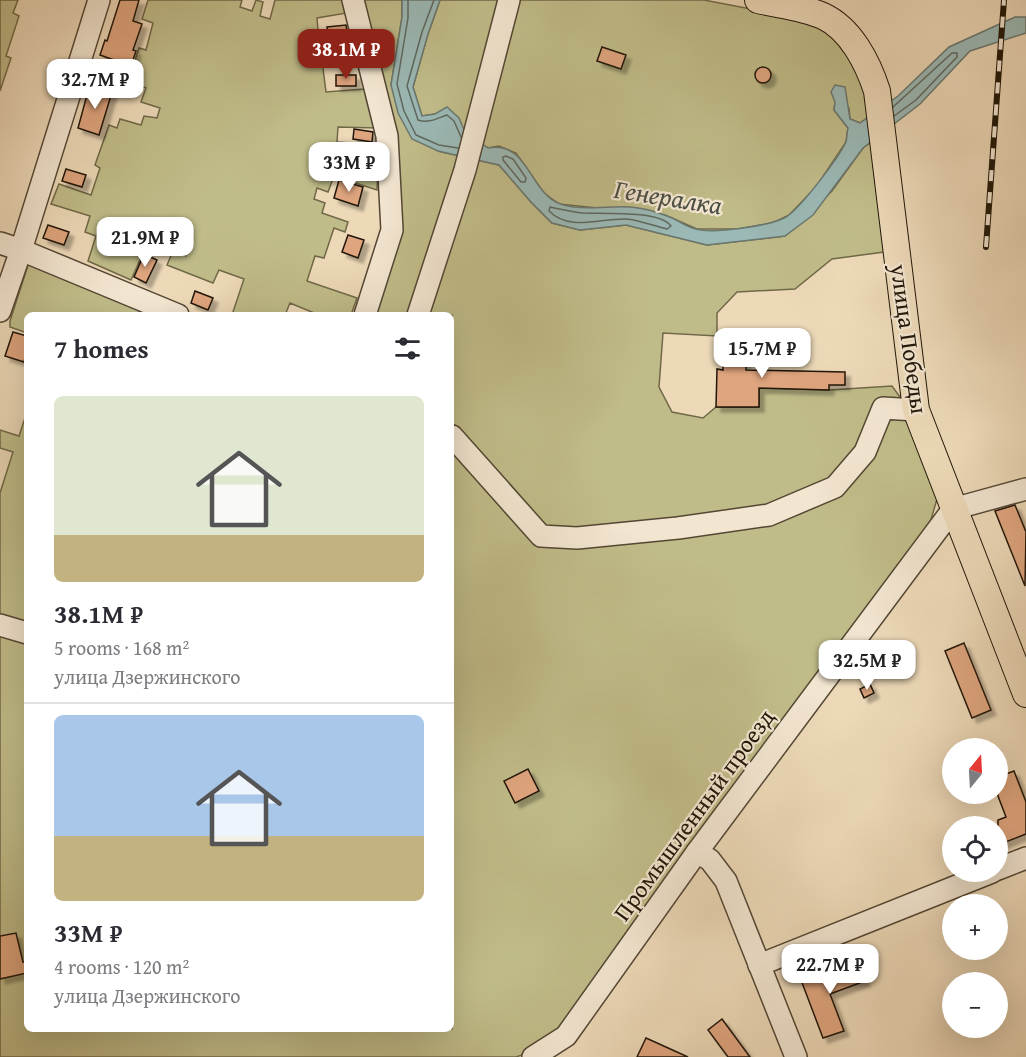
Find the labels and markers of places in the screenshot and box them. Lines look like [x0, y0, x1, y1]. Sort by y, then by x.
pin: 38.1M ₽ [291, 29, 401, 80]
pin: 32.7M ₽ [40, 59, 150, 110]
pin: 33M ₽ [307, 142, 391, 193]
pin: 21.9M ₽ [90, 217, 200, 268]
pin: 15.7M ₽ [707, 328, 817, 379]
pin: 32.5M ₽ [812, 640, 922, 691]
pin: 22.7M ₽ [775, 944, 885, 995]

